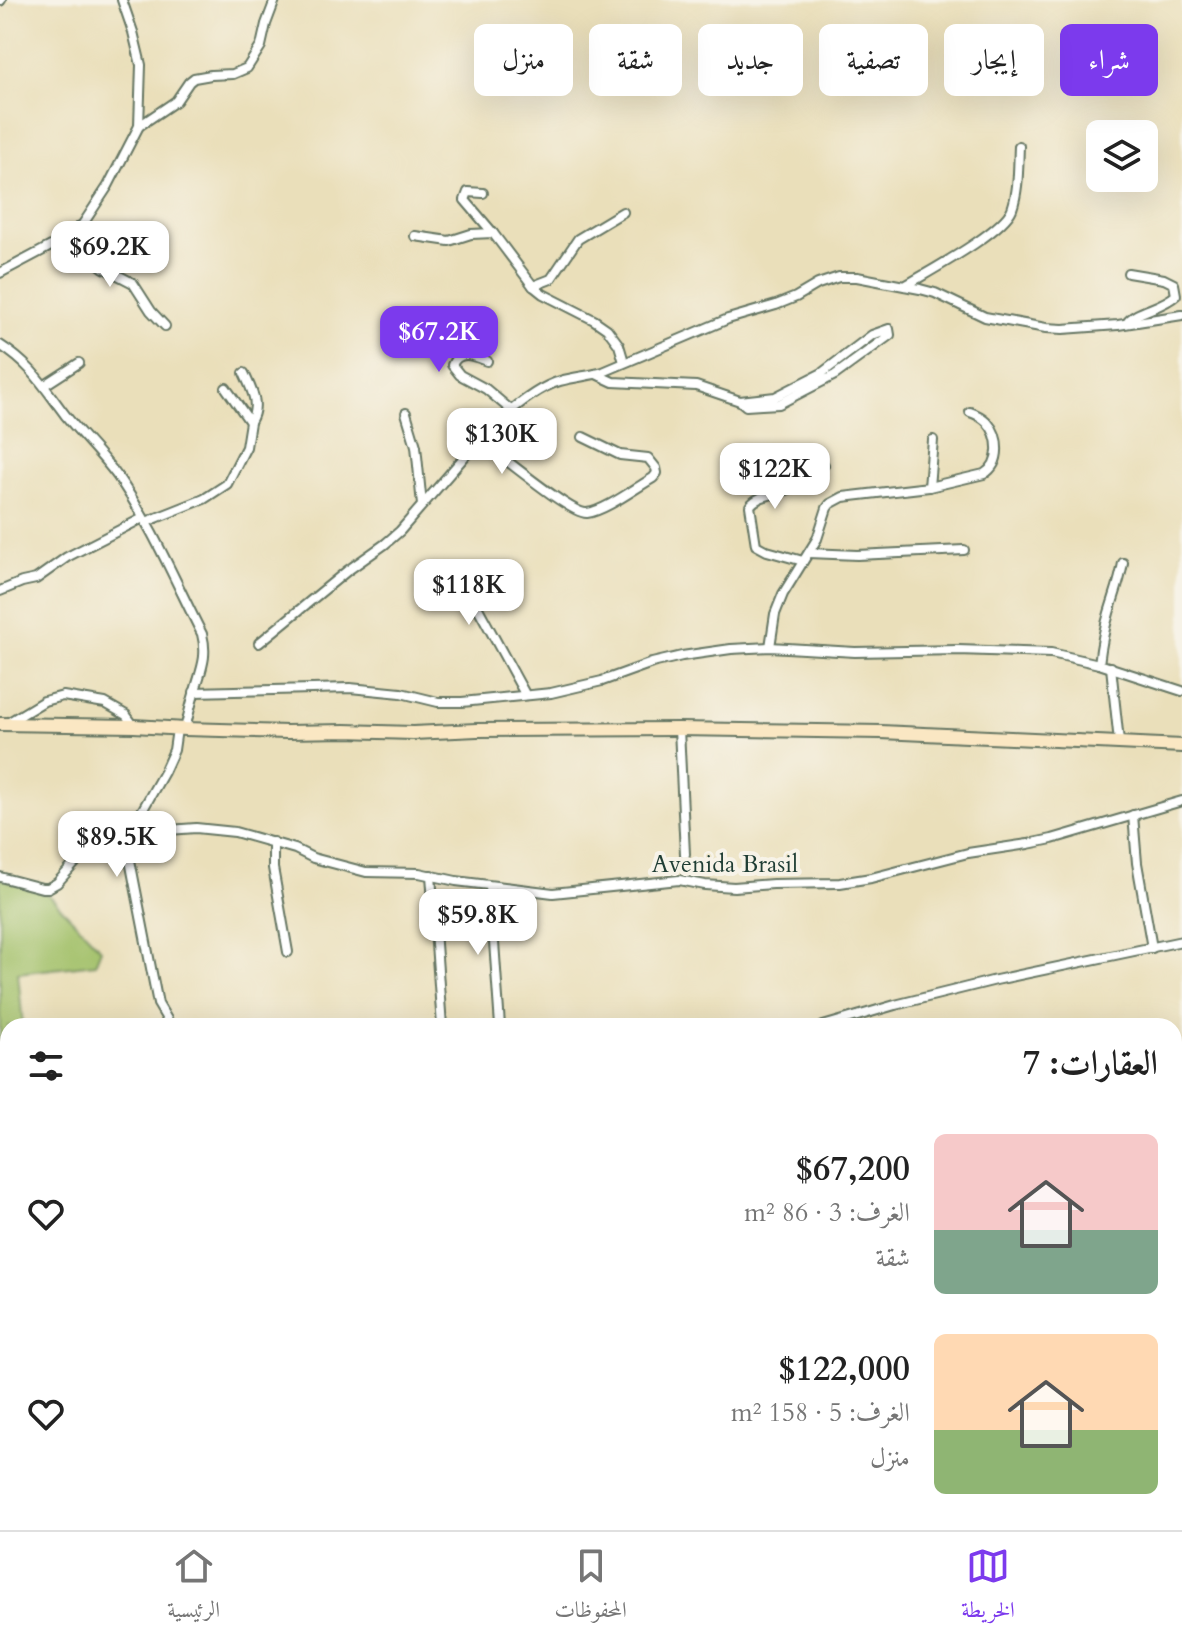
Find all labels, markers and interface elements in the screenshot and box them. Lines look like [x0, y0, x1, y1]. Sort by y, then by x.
chip: منزل [474, 24, 573, 96]
chip: شقة [589, 24, 682, 96]
chip: جديد [698, 24, 803, 96]
chip: تصفية [819, 24, 928, 96]
chip: إيجار [944, 24, 1044, 96]
chip: شراء [1060, 24, 1158, 96]
map controls [1086, 120, 1158, 192]
button: layers [1086, 120, 1158, 192]
pin: $69.2K [45, 221, 175, 289]
text: $69.2K [69, 229, 151, 264]
pin: $67.2K [374, 306, 504, 374]
text: $67.2K [398, 314, 480, 349]
pin: $130K [446, 408, 558, 476]
text: $130K [465, 416, 539, 451]
pin: $122K [719, 443, 831, 511]
text: $122K [738, 451, 812, 486]
pin: $118K [413, 559, 525, 627]
text: $118K [432, 567, 506, 602]
pin: $89.5K [52, 811, 182, 879]
text: $89.5K [76, 819, 158, 854]
street label: Avenida Brasil [652, 848, 798, 881]
pin: $59.8K [413, 889, 543, 957]
text: $59.8K [437, 897, 519, 932]
text: العقارات: 7 [1023, 1040, 1158, 1086]
icon: filters [24, 1044, 68, 1088]
text: $67,200 [796, 1146, 910, 1192]
icon: home [998, 1166, 1094, 1262]
icon: heart [24, 1192, 68, 1236]
text: الغرف: 3 · 86 m² [744, 1195, 910, 1230]
text: شقة [876, 1240, 910, 1275]
text: $122,000 [778, 1346, 910, 1392]
icon: home [998, 1366, 1094, 1462]
icon: heart [24, 1392, 68, 1436]
text: الغرف: 5 · 158 m² [731, 1395, 910, 1430]
text: منزل [870, 1440, 910, 1475]
tab: الرئيسية [167, 1544, 220, 1631]
tab: المحفوظات [554, 1544, 627, 1631]
tab: الخريطة [961, 1544, 1015, 1631]

